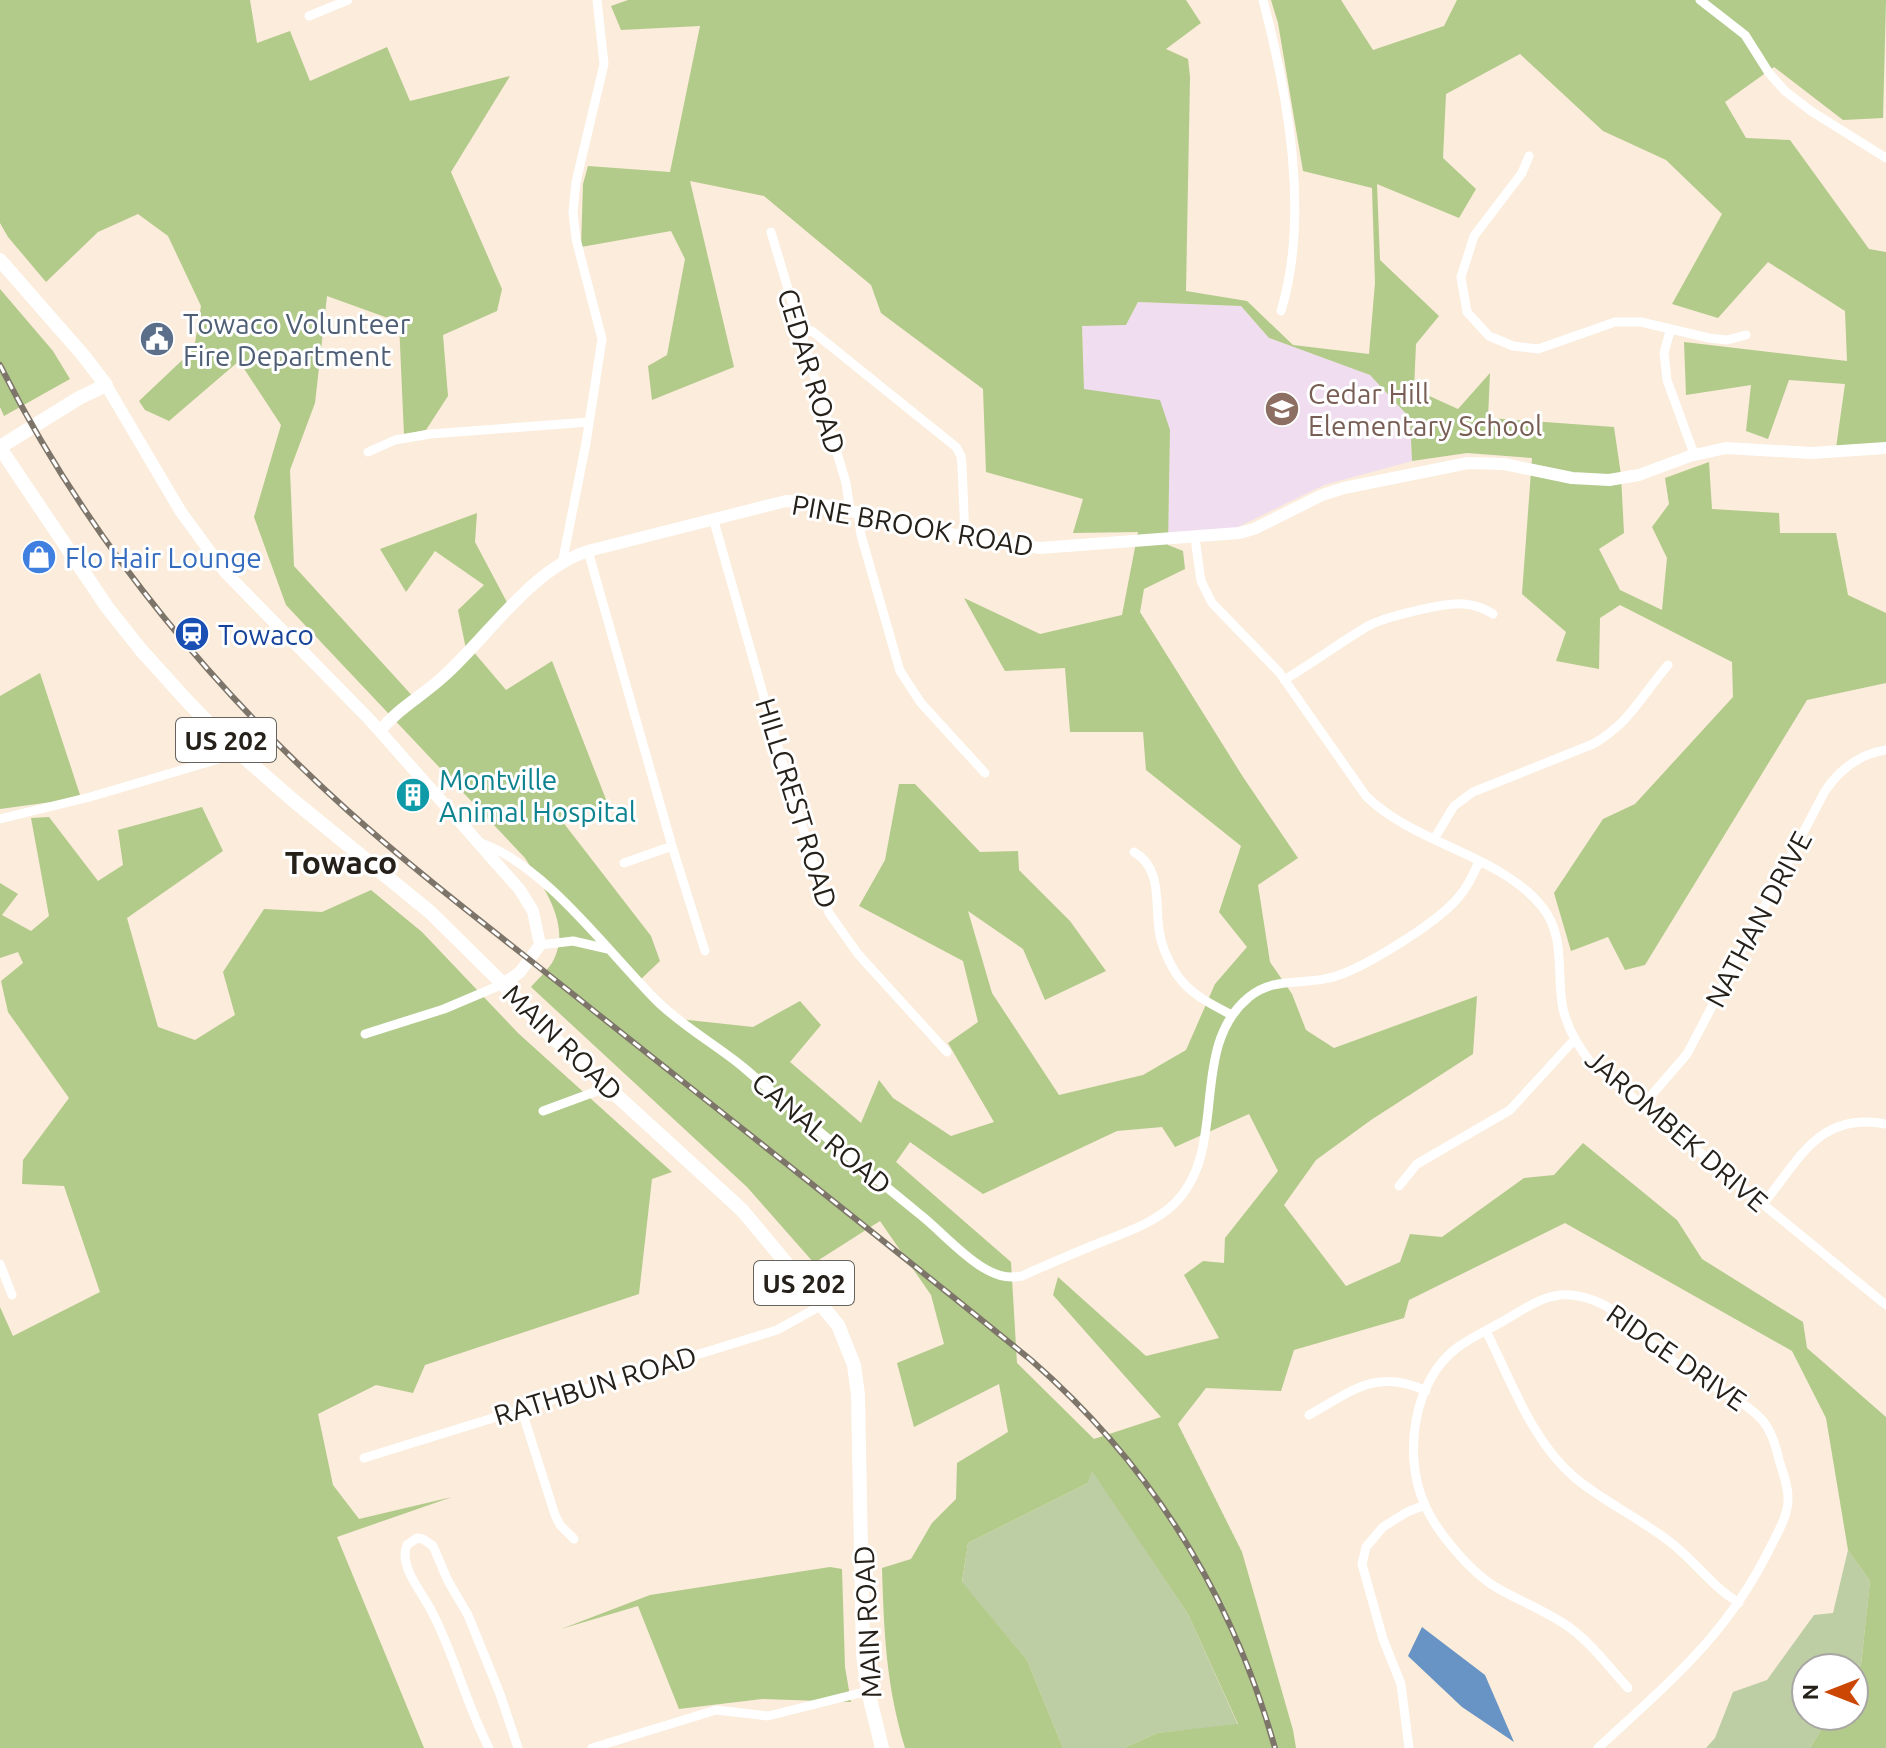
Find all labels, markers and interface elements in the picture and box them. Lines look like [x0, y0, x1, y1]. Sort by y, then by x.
street label: CEDAR ROAD [772, 285, 852, 457]
place label: Towaco Volunteer Fire Department [183, 308, 411, 371]
public building icon: Towaco Volunteer Fire Department [138, 320, 176, 358]
place label: Cedar Hill Elementary School [1308, 378, 1542, 441]
school or university icon: Cedar Hill Elementary School [1263, 390, 1301, 428]
street label: PINE BROOK ROAD [790, 488, 1036, 562]
shop icon: Flo Hair Lounge [20, 538, 58, 576]
place label: Flo Hair Lounge [65, 542, 262, 573]
station icon: Towaco [173, 615, 211, 653]
place label: Towaco [218, 619, 314, 650]
street label: HILLCREST ROAD [750, 694, 844, 912]
road number: US 202 [176, 718, 276, 762]
place label: Montville Animal Hospital [439, 764, 636, 827]
building icon: Montville Animal Hospital [394, 776, 432, 814]
street label: NATHAN DRIVE [1699, 826, 1817, 1012]
district label: Towaco [285, 844, 397, 880]
street label: MAIN ROAD [497, 978, 629, 1106]
street label: JAROMBEK DRIVE [1580, 1043, 1774, 1217]
street label: CANAL ROAD [746, 1066, 898, 1200]
road number: US 202 [754, 1261, 854, 1305]
street label: RIDGE DRIVE [1601, 1298, 1753, 1416]
street label: RATHBUN ROAD [490, 1339, 700, 1431]
street label: MAIN ROAD [848, 1545, 886, 1699]
north arrow [1790, 1652, 1870, 1732]
text: N [1797, 1684, 1822, 1700]

